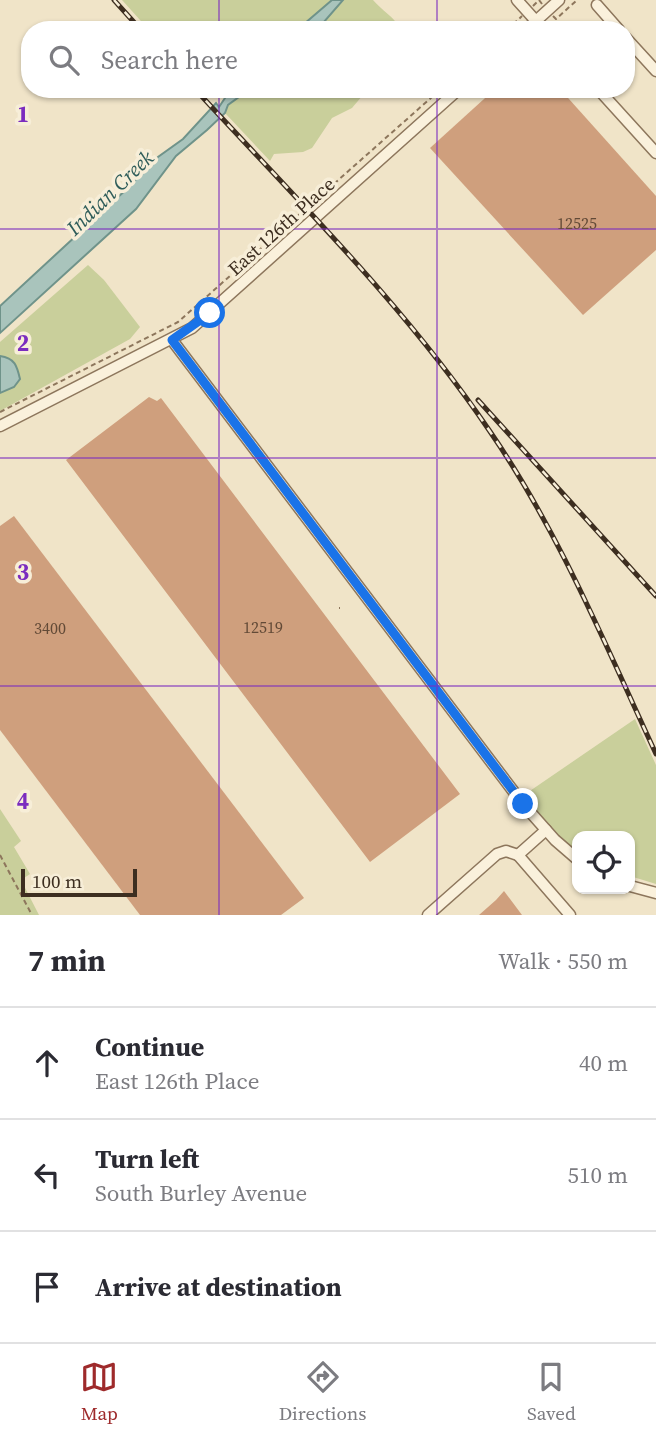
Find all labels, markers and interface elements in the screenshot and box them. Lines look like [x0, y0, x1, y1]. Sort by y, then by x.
search box [21, 21, 635, 98]
icon: search [45, 41, 83, 79]
text: Search here [101, 42, 238, 78]
text: 1 [17, 98, 29, 130]
water label: Indian Creek [59, 144, 160, 242]
street label: East 126th Place [222, 171, 340, 281]
house number: 12525 [557, 212, 597, 234]
route start [194, 297, 225, 328]
text: 2 [17, 327, 29, 359]
text: 3 [17, 556, 29, 588]
house number: 12519 [243, 616, 283, 638]
house number: 3400 [34, 617, 66, 639]
text: 4 [17, 785, 29, 817]
route end [507, 788, 538, 819]
map controls [572, 831, 635, 894]
button: locate [572, 831, 635, 894]
scale bar [21, 866, 136, 898]
text: 100 m [32, 868, 82, 894]
text: 7 min [28, 940, 106, 981]
text: Walk · 550 m [498, 945, 628, 977]
text: Continue [95, 1029, 204, 1065]
icon: ahead [28, 1044, 66, 1082]
text: 40 m [579, 1047, 628, 1079]
text: East 126th Place [95, 1065, 259, 1097]
text: Turn left [95, 1141, 199, 1177]
icon: left [28, 1156, 66, 1194]
text: 510 m [567, 1159, 628, 1191]
text: South Burley Avenue [95, 1177, 307, 1209]
icon: arrive [28, 1268, 66, 1306]
text: Arrive at destination [95, 1269, 342, 1305]
tab: Map [80, 1358, 118, 1426]
tab: Directions [279, 1358, 367, 1426]
tab: Saved [527, 1358, 576, 1426]

